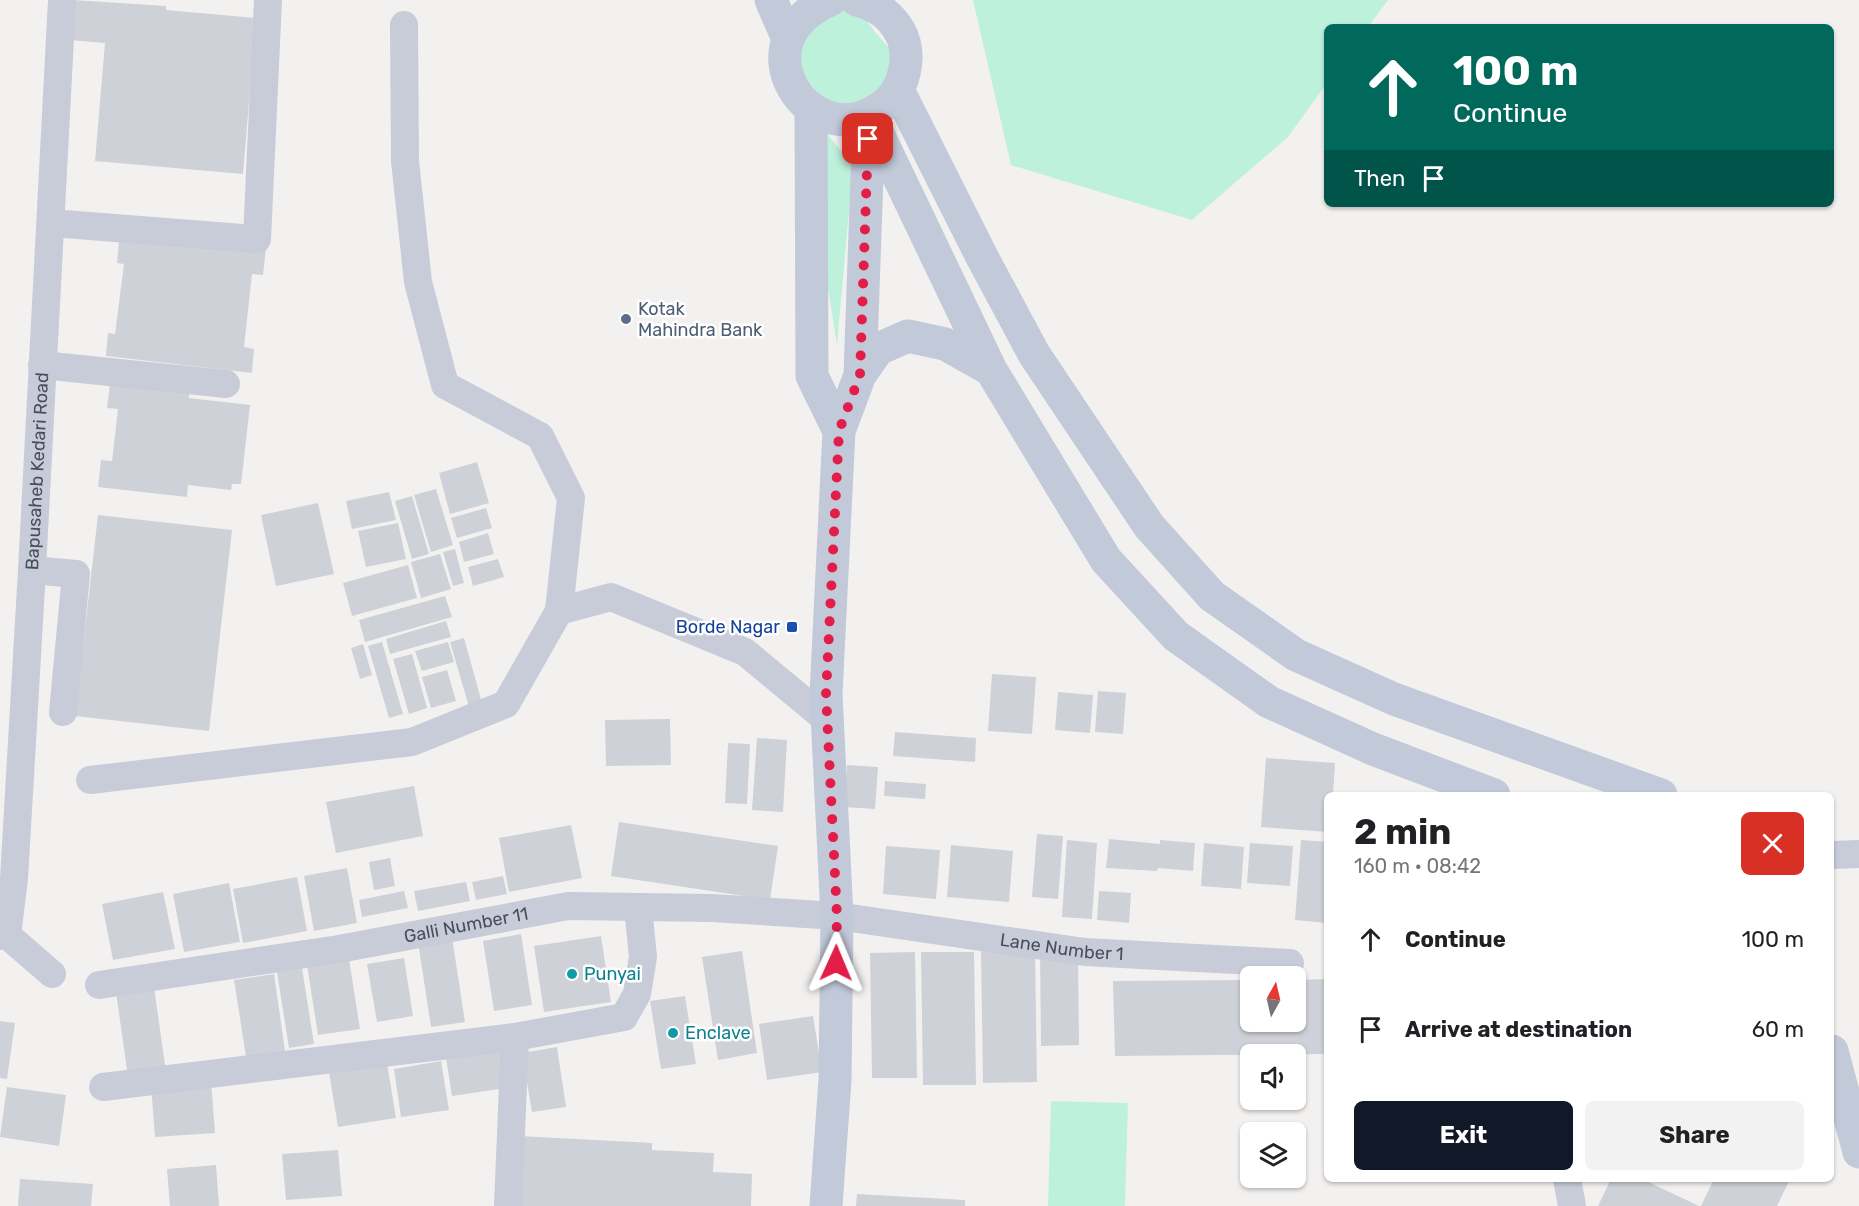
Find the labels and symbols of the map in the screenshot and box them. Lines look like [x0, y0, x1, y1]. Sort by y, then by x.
pin [842, 113, 893, 164]
place label: Kotak Mahindra Bank [638, 298, 763, 341]
marker: Kotak Mahindra Bank [619, 312, 633, 326]
street label: Bapusaheb Kedari Road [21, 372, 53, 571]
place label: Borde Nagar [676, 616, 780, 638]
marker: Borde Nagar [785, 620, 799, 634]
street label: Galli Number 11 [402, 903, 530, 948]
street label: Lane Number 1 [999, 929, 1124, 965]
position arrow [804, 931, 868, 995]
place label: Punyai [584, 963, 641, 985]
north arrow [1240, 966, 1306, 1032]
marker: Punyai [565, 967, 579, 981]
place label: Enclave [685, 1022, 751, 1044]
marker: Enclave [666, 1026, 680, 1040]

